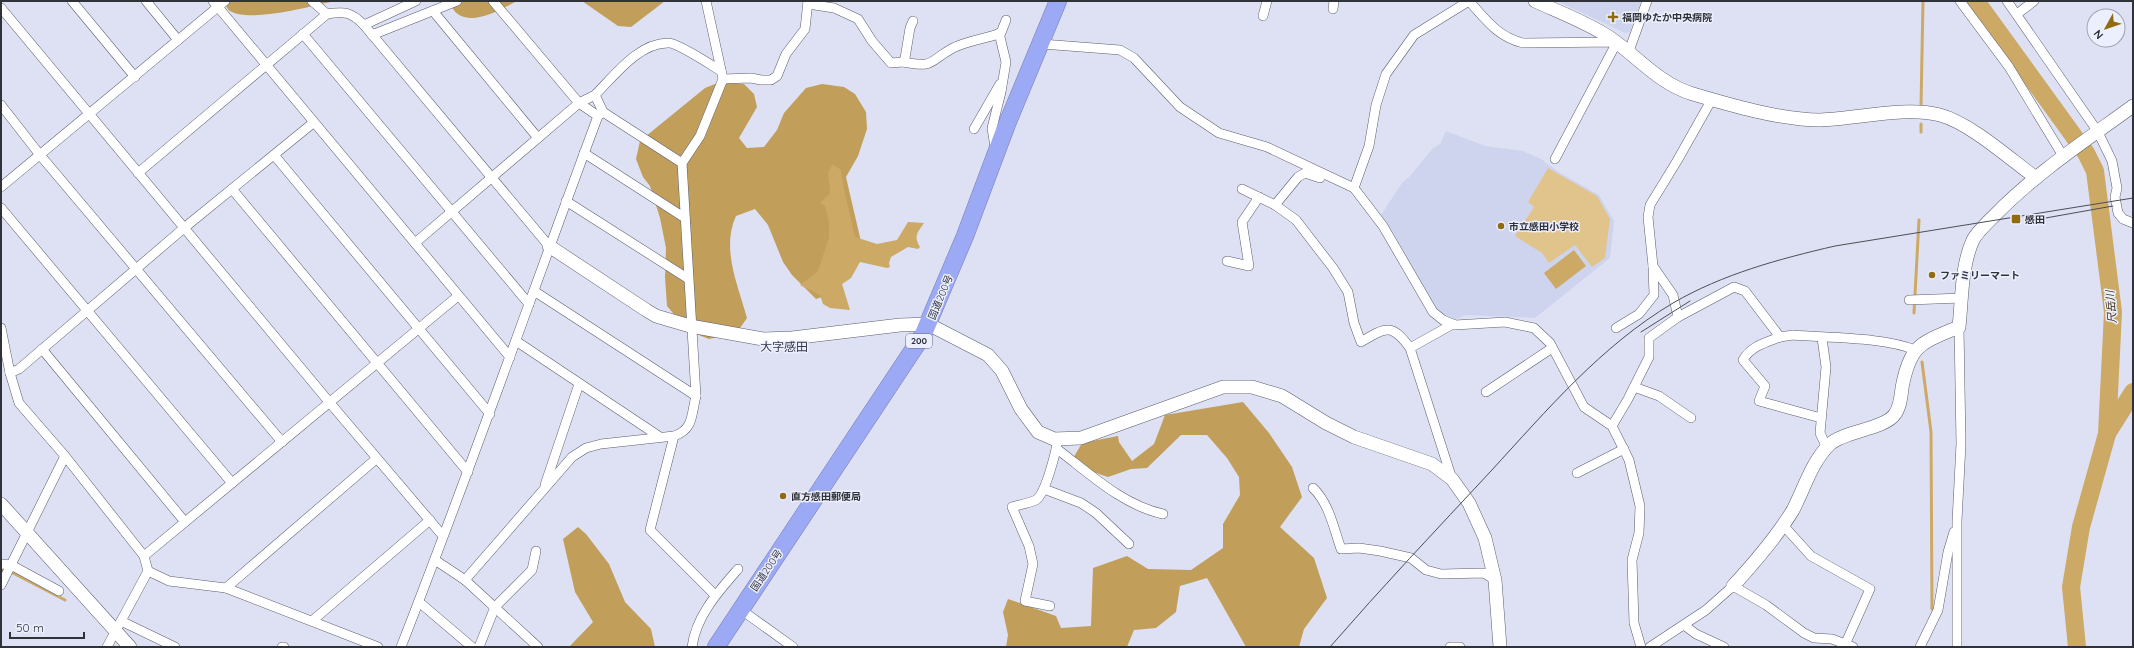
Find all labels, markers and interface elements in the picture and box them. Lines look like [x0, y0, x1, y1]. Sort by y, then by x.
north arrow [2086, 8, 2126, 48]
marker: 福岡ゆたか中央病院 [1607, 11, 1619, 23]
place label: 福岡ゆたか中央病院 [1622, 11, 1712, 24]
text: N [2090, 27, 2106, 42]
marker: 感田 [2010, 213, 2022, 225]
place label: 感田 [2024, 213, 2045, 226]
place label: 市立感田小学校 [1509, 220, 1579, 233]
marker: 市立感田小学校 [1496, 221, 1506, 231]
place label: ファミリーマート [1940, 269, 2020, 282]
marker: ファミリーマート [1927, 270, 1937, 280]
street label: 国道200号 [925, 273, 956, 322]
water label: 尺岳川 [2103, 289, 2119, 324]
road number: 200 [906, 334, 932, 348]
district label: 大字感田 [760, 339, 808, 354]
place label: 直方感田郵便局 [791, 490, 861, 503]
marker: 直方感田郵便局 [778, 491, 788, 501]
street label: 国道200号 [748, 547, 785, 594]
scale bar [10, 614, 84, 640]
text: 50 m [16, 620, 44, 635]

